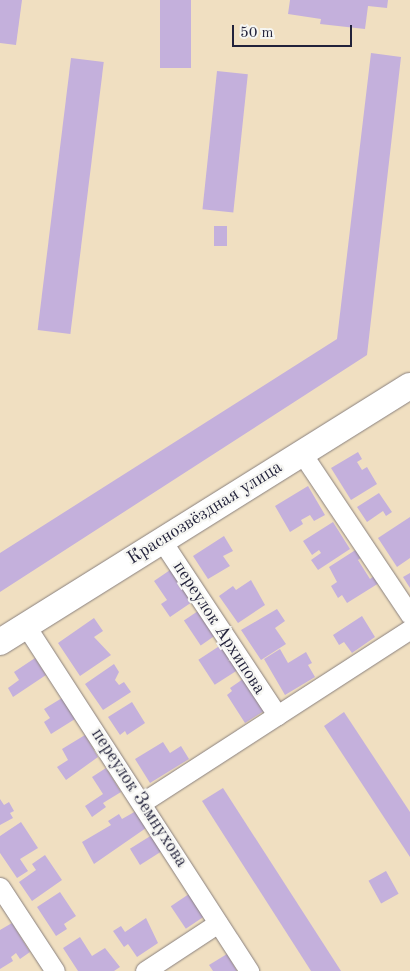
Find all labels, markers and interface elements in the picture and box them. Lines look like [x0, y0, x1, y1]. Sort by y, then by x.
scale bar [235, 15, 355, 47]
text: 50 m [240, 26, 274, 41]
street label: Краснозвёздная улица [124, 457, 286, 569]
street label: переулок Архипова [168, 557, 270, 699]
street label: переулок Земнухова [86, 725, 192, 871]

